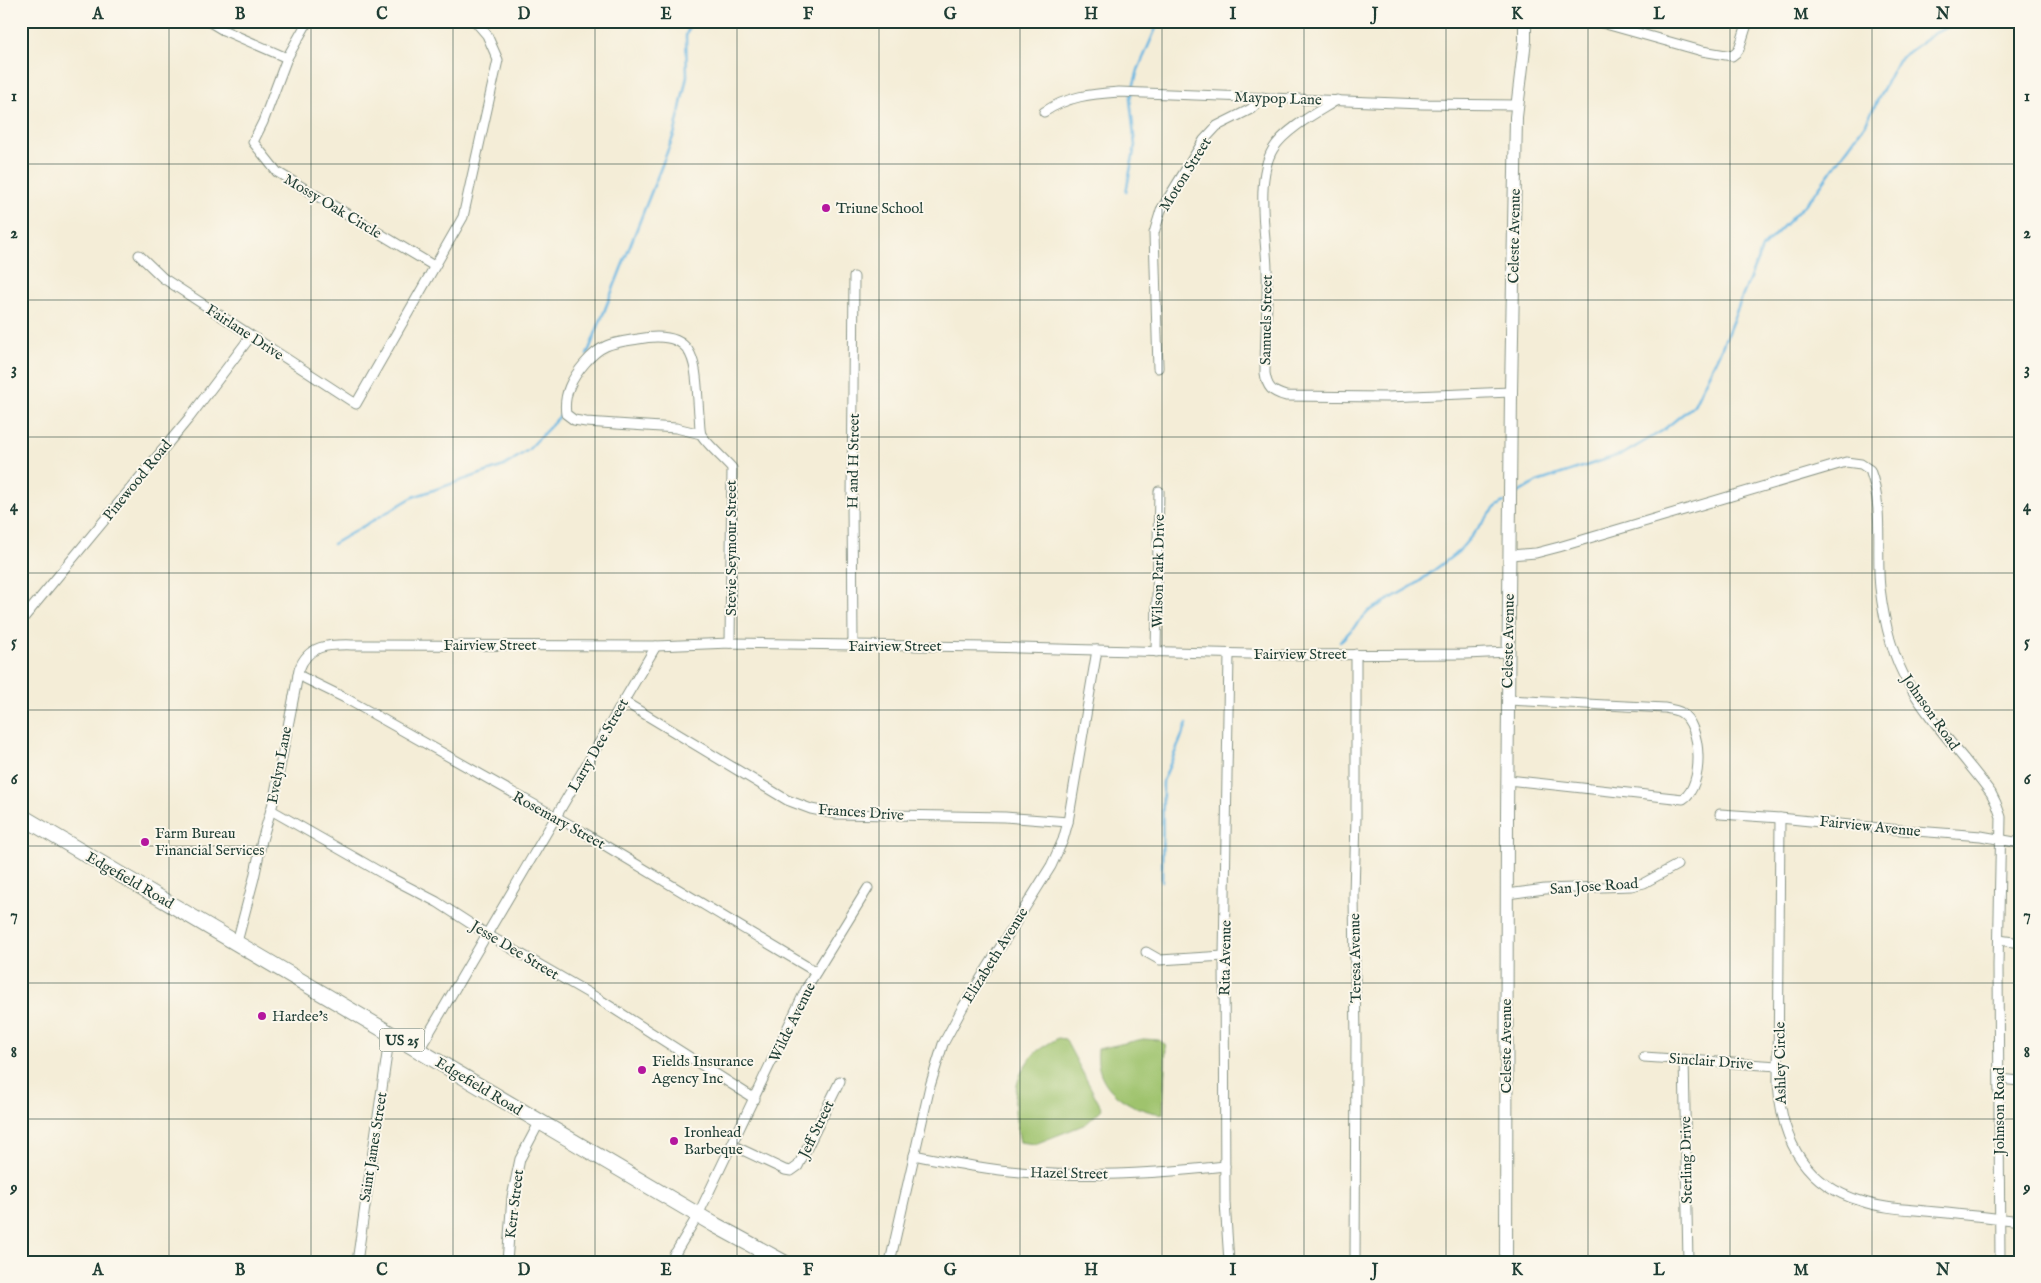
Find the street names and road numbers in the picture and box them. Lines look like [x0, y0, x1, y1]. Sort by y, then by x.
street label: Maypop Lane [1234, 87, 1322, 110]
street label: Moton Street [1155, 134, 1216, 215]
street label: Mossy Oak Circle [280, 170, 385, 243]
street label: Celeste Avenue [1504, 188, 1525, 284]
street label: Samuels Street [1256, 275, 1277, 365]
street label: Fairlane Drive [202, 300, 287, 365]
street label: H and H Street [843, 413, 864, 509]
street label: Pinewood Road [99, 435, 176, 525]
street label: Stevie Seymour Street [722, 480, 741, 616]
street label: Wilson Park Drive [1148, 514, 1169, 628]
street label: Celeste Avenue [1498, 593, 1519, 689]
street label: Fairview Street [443, 636, 537, 655]
street label: Fairview Street [848, 637, 942, 656]
street label: Fairview Street [1253, 645, 1347, 664]
street label: Johnson Road [1896, 669, 1964, 755]
street label: Larry Dee Street [564, 695, 633, 796]
street label: Evelyn Lane [263, 725, 296, 805]
street label: Rosemary Street [509, 787, 608, 854]
street label: Frances Drive [817, 800, 905, 825]
street label: Fairview Avenue [1818, 812, 1922, 841]
street label: Edgefield Road [82, 848, 178, 914]
street label: San Jose Road [1549, 874, 1640, 899]
street label: Elizabeth Avenue [958, 904, 1032, 1007]
street label: Teresa Avenue [1345, 913, 1366, 1003]
street label: Jesse Dee Street [465, 916, 562, 984]
street label: Rita Avenue [1215, 920, 1236, 996]
street label: Wilde Avenue [765, 979, 820, 1065]
street label: Celeste Avenue [1497, 998, 1516, 1093]
street label: Ashley Circle [1770, 1021, 1791, 1105]
road number: US 25 [380, 1028, 424, 1052]
street label: Sinclair Drive [1668, 1049, 1754, 1074]
street label: Edgefield Road [432, 1053, 527, 1120]
street label: Johnson Road [1990, 1066, 2009, 1157]
street label: Saint James Street [355, 1091, 392, 1203]
street label: Jeff Street [793, 1097, 839, 1163]
street label: Sterling Drive [1676, 1116, 1697, 1204]
street label: Hazel Street [1030, 1163, 1108, 1184]
street label: Kerr Street [501, 1169, 528, 1240]

